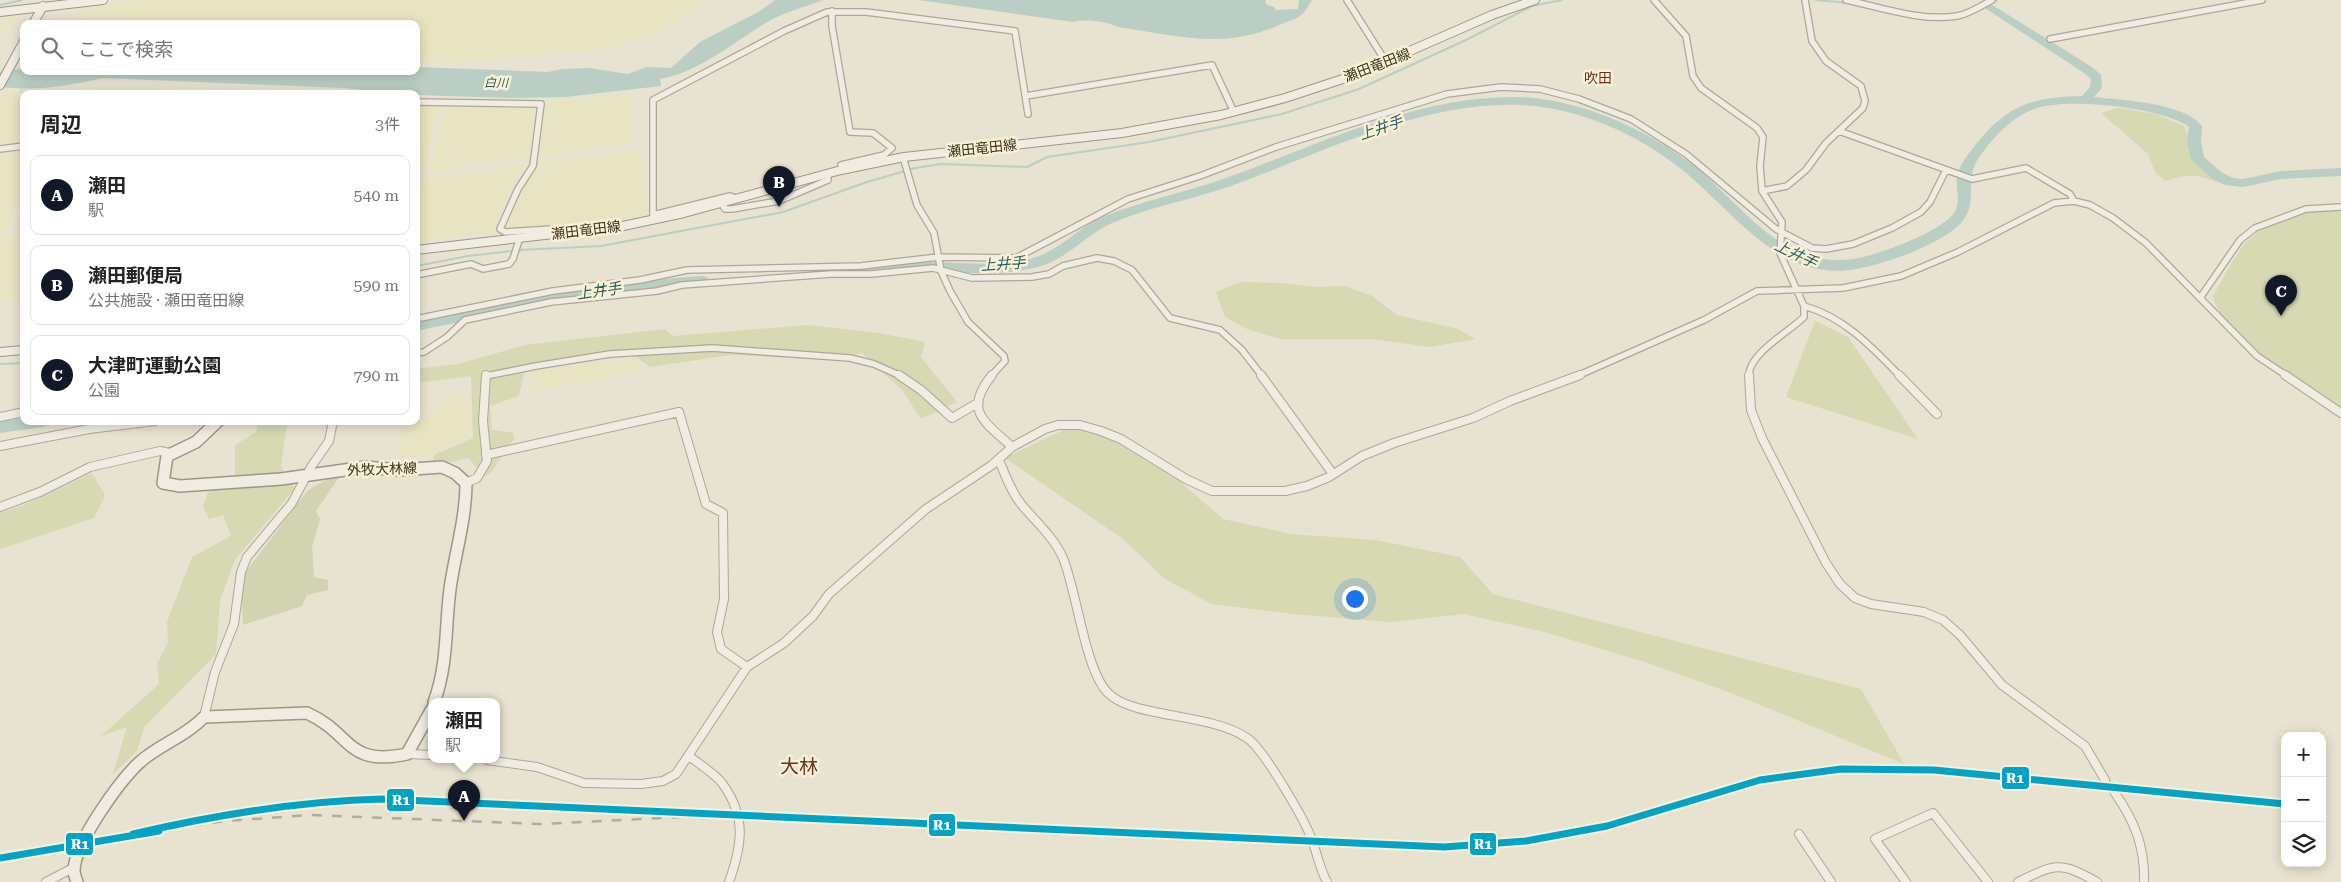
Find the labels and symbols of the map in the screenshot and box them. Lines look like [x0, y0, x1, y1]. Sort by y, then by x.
street label: 瀬田竜田線 [1341, 45, 1413, 85]
district label: 吹田 [1584, 70, 1612, 86]
water label: 白川 [484, 76, 510, 90]
water label: 上井手 [1357, 112, 1406, 144]
street label: 瀬田竜田線 [946, 136, 1018, 160]
pin: B [763, 166, 795, 207]
street label: 瀬田竜田線 [550, 218, 622, 242]
water label: 上井手 [1772, 236, 1821, 272]
water label: 上井手 [980, 253, 1027, 275]
pin: C [2265, 275, 2297, 316]
water label: 上井手 [575, 279, 624, 303]
street label: 外牧大林線 [347, 460, 417, 478]
your location [1342, 586, 1368, 612]
district label: 大林 [780, 755, 818, 778]
line badge: R1 [2001, 766, 2030, 790]
text: R1 [2006, 770, 2024, 786]
pin: A [448, 780, 480, 821]
line badge: R1 [386, 788, 415, 812]
text: R1 [392, 792, 410, 808]
line badge: R1 [928, 813, 956, 837]
text: R1 [933, 817, 951, 833]
line badge: R1 [65, 832, 94, 856]
line badge: R1 [1469, 832, 1497, 856]
text: R1 [71, 836, 89, 852]
text: R1 [1474, 836, 1492, 852]

